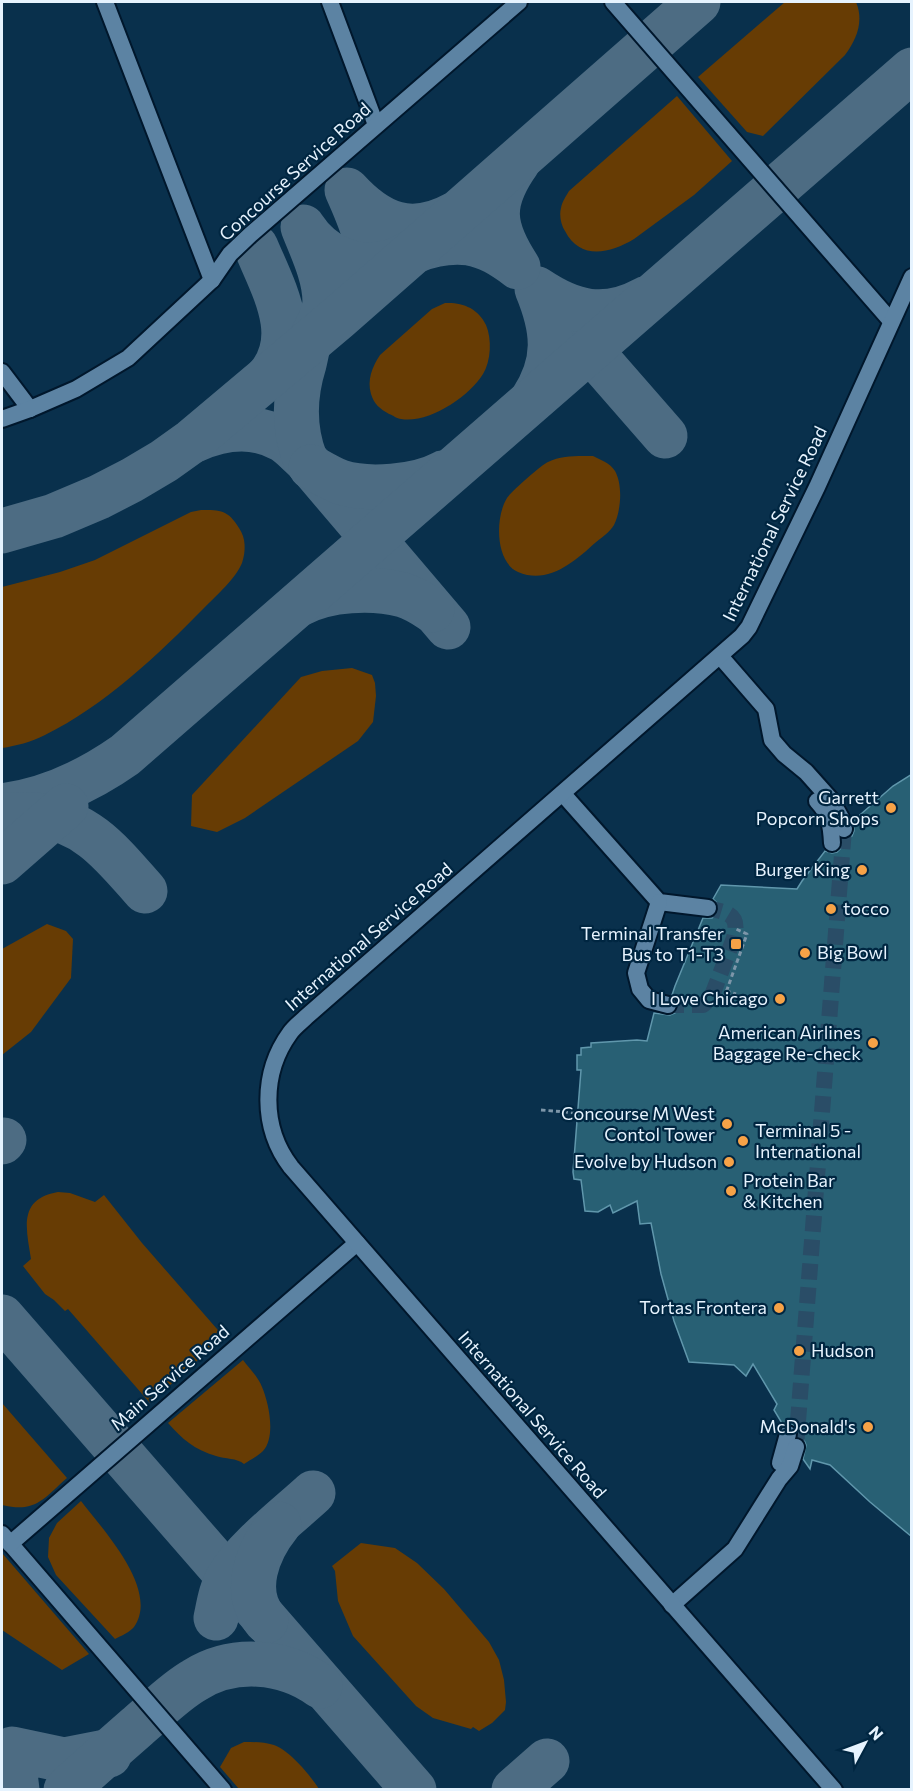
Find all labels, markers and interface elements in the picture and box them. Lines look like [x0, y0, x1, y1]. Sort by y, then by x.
street label: Concourse Service Road [214, 97, 375, 245]
street label: International Service Road [717, 422, 831, 625]
place label: Garrett Popcorn Shops [756, 786, 879, 829]
marker: Garrett Popcorn Shops [884, 801, 898, 815]
street label: International Service Road [280, 858, 457, 1015]
place label: Burger King [755, 858, 850, 880]
marker: Burger King [855, 863, 869, 877]
place label: tocco [843, 897, 890, 919]
marker: tocco [824, 902, 838, 916]
place label: Terminal Transfer Bus to T1-T3 [581, 922, 724, 965]
marker: Terminal Transfer Bus to T1-T3 [729, 937, 743, 951]
place label: Big Bowl [817, 941, 887, 963]
marker: Big Bowl [798, 946, 812, 960]
place label: I Love Chicago [651, 987, 768, 1009]
marker: I Love Chicago [773, 992, 787, 1006]
place label: American Airlines Baggage Re-check [713, 1021, 861, 1064]
marker: American Airlines Baggage Re-check [866, 1036, 880, 1050]
place label: Concourse M West Contol Tower [561, 1102, 715, 1145]
marker: Concourse M West Contol Tower [720, 1117, 734, 1131]
place label: Terminal 5 - International [755, 1119, 861, 1162]
marker: Terminal 5 - International [736, 1134, 750, 1148]
place label: Evolve by Hudson [574, 1150, 717, 1172]
marker: Evolve by Hudson [722, 1155, 736, 1169]
place label: Protein Bar & Kitchen [743, 1169, 835, 1212]
marker: Protein Bar & Kitchen [724, 1184, 738, 1198]
place label: Tortas Frontera [639, 1296, 767, 1318]
marker: Tortas Frontera [772, 1301, 786, 1315]
street label: Main Service Road [106, 1320, 233, 1435]
street label: International Service Road [454, 1326, 611, 1503]
place label: Hudson [811, 1339, 874, 1361]
marker: Hudson [792, 1344, 806, 1358]
place label: McDonald's [759, 1415, 856, 1437]
marker: McDonald's [861, 1420, 875, 1434]
north arrow [835, 1713, 895, 1773]
text: N [866, 1722, 888, 1744]

